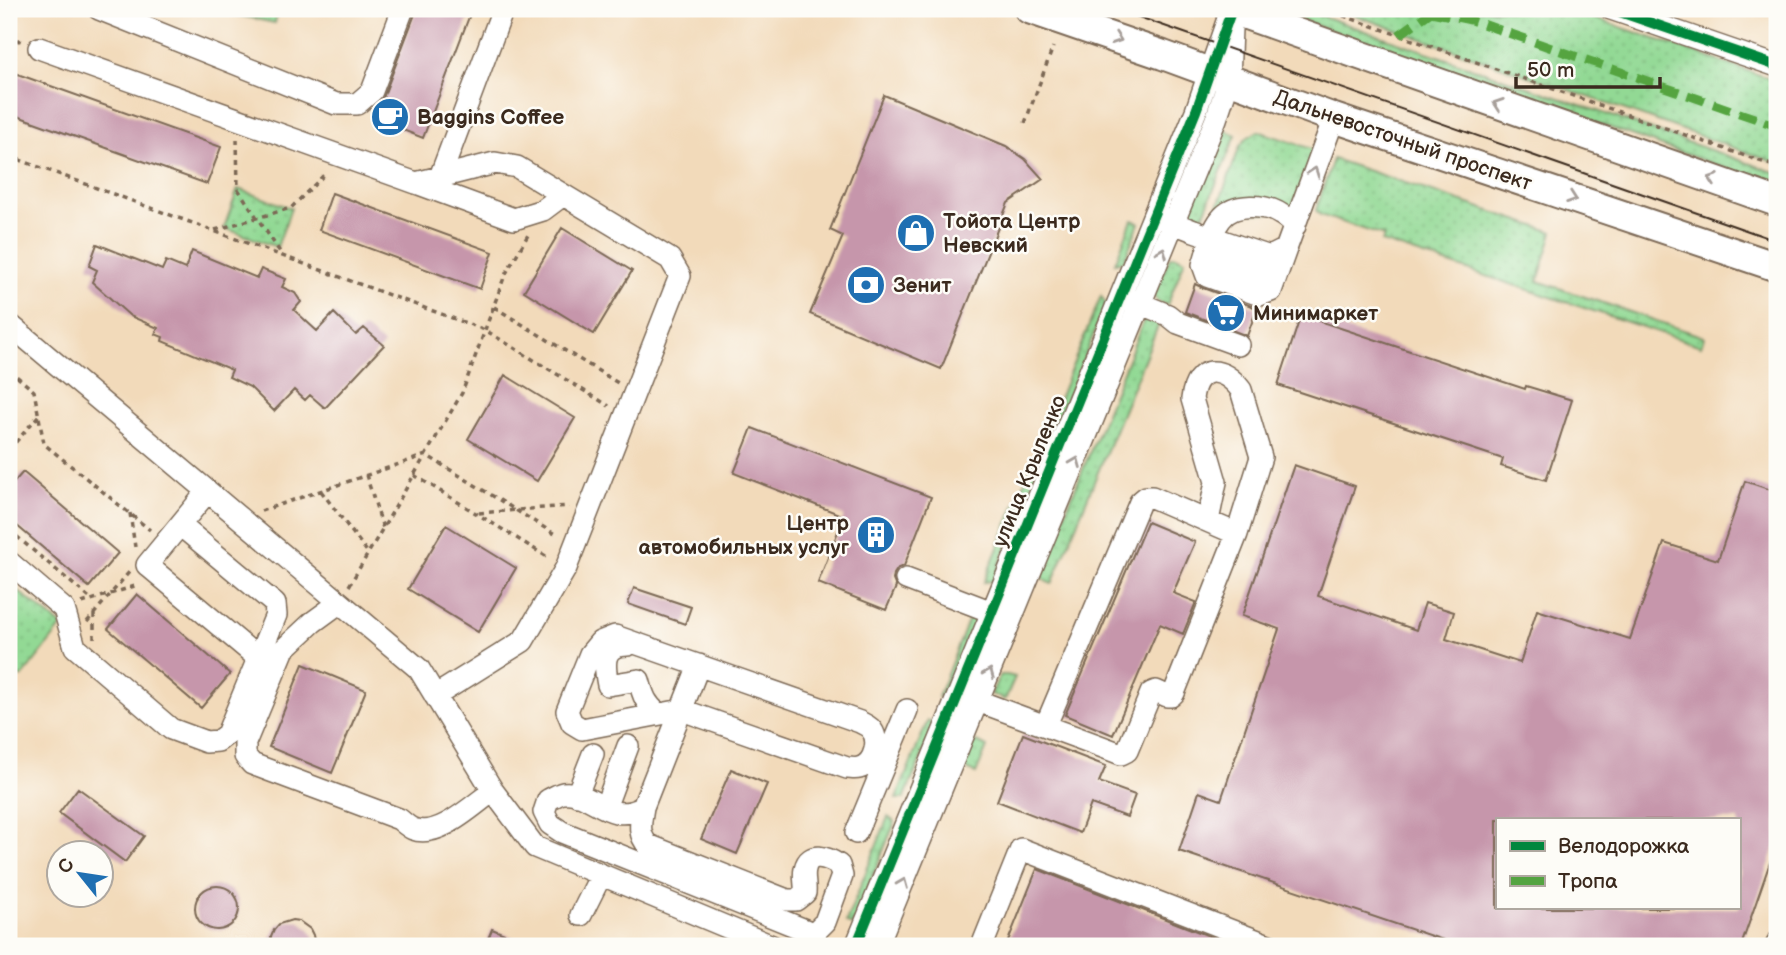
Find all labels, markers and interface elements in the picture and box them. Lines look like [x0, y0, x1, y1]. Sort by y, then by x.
one-way arrow [1110, 31, 1123, 45]
scale bar [1516, 46, 1660, 90]
text: 50 m [1527, 58, 1574, 83]
street label: Дальневосточный проспект [1270, 84, 1535, 197]
cafe icon: Baggins Coffee [369, 96, 411, 138]
one-way arrow [1493, 98, 1505, 112]
place label: Baggins Coffee [417, 105, 564, 130]
one-way arrow [1306, 166, 1320, 178]
one-way arrow [1707, 173, 1719, 187]
one-way arrow [1565, 190, 1577, 204]
place label: Тойота Центр Невский [943, 209, 1081, 258]
shop icon: Тойота Центр Невский [895, 212, 937, 254]
one-way arrow [1154, 246, 1168, 258]
bank icon: Зенит [845, 264, 887, 306]
place label: Зенит [893, 273, 951, 298]
supermarket icon: Минимаркет [1205, 292, 1247, 334]
place label: Минимаркет [1253, 301, 1378, 326]
street label: улица Крыленко [988, 392, 1071, 551]
one-way arrow [1067, 457, 1081, 469]
place label: Центр автомобильных услуг [638, 511, 850, 560]
building icon: Центр автомобильных услуг [855, 514, 897, 556]
one-way arrow [981, 667, 995, 679]
legend [1496, 818, 1740, 909]
text: Велодорожка [1558, 834, 1690, 859]
north arrow [46, 839, 116, 909]
text: С [53, 855, 80, 878]
text: Тропа [1558, 869, 1618, 894]
one-way arrow [895, 878, 909, 890]

